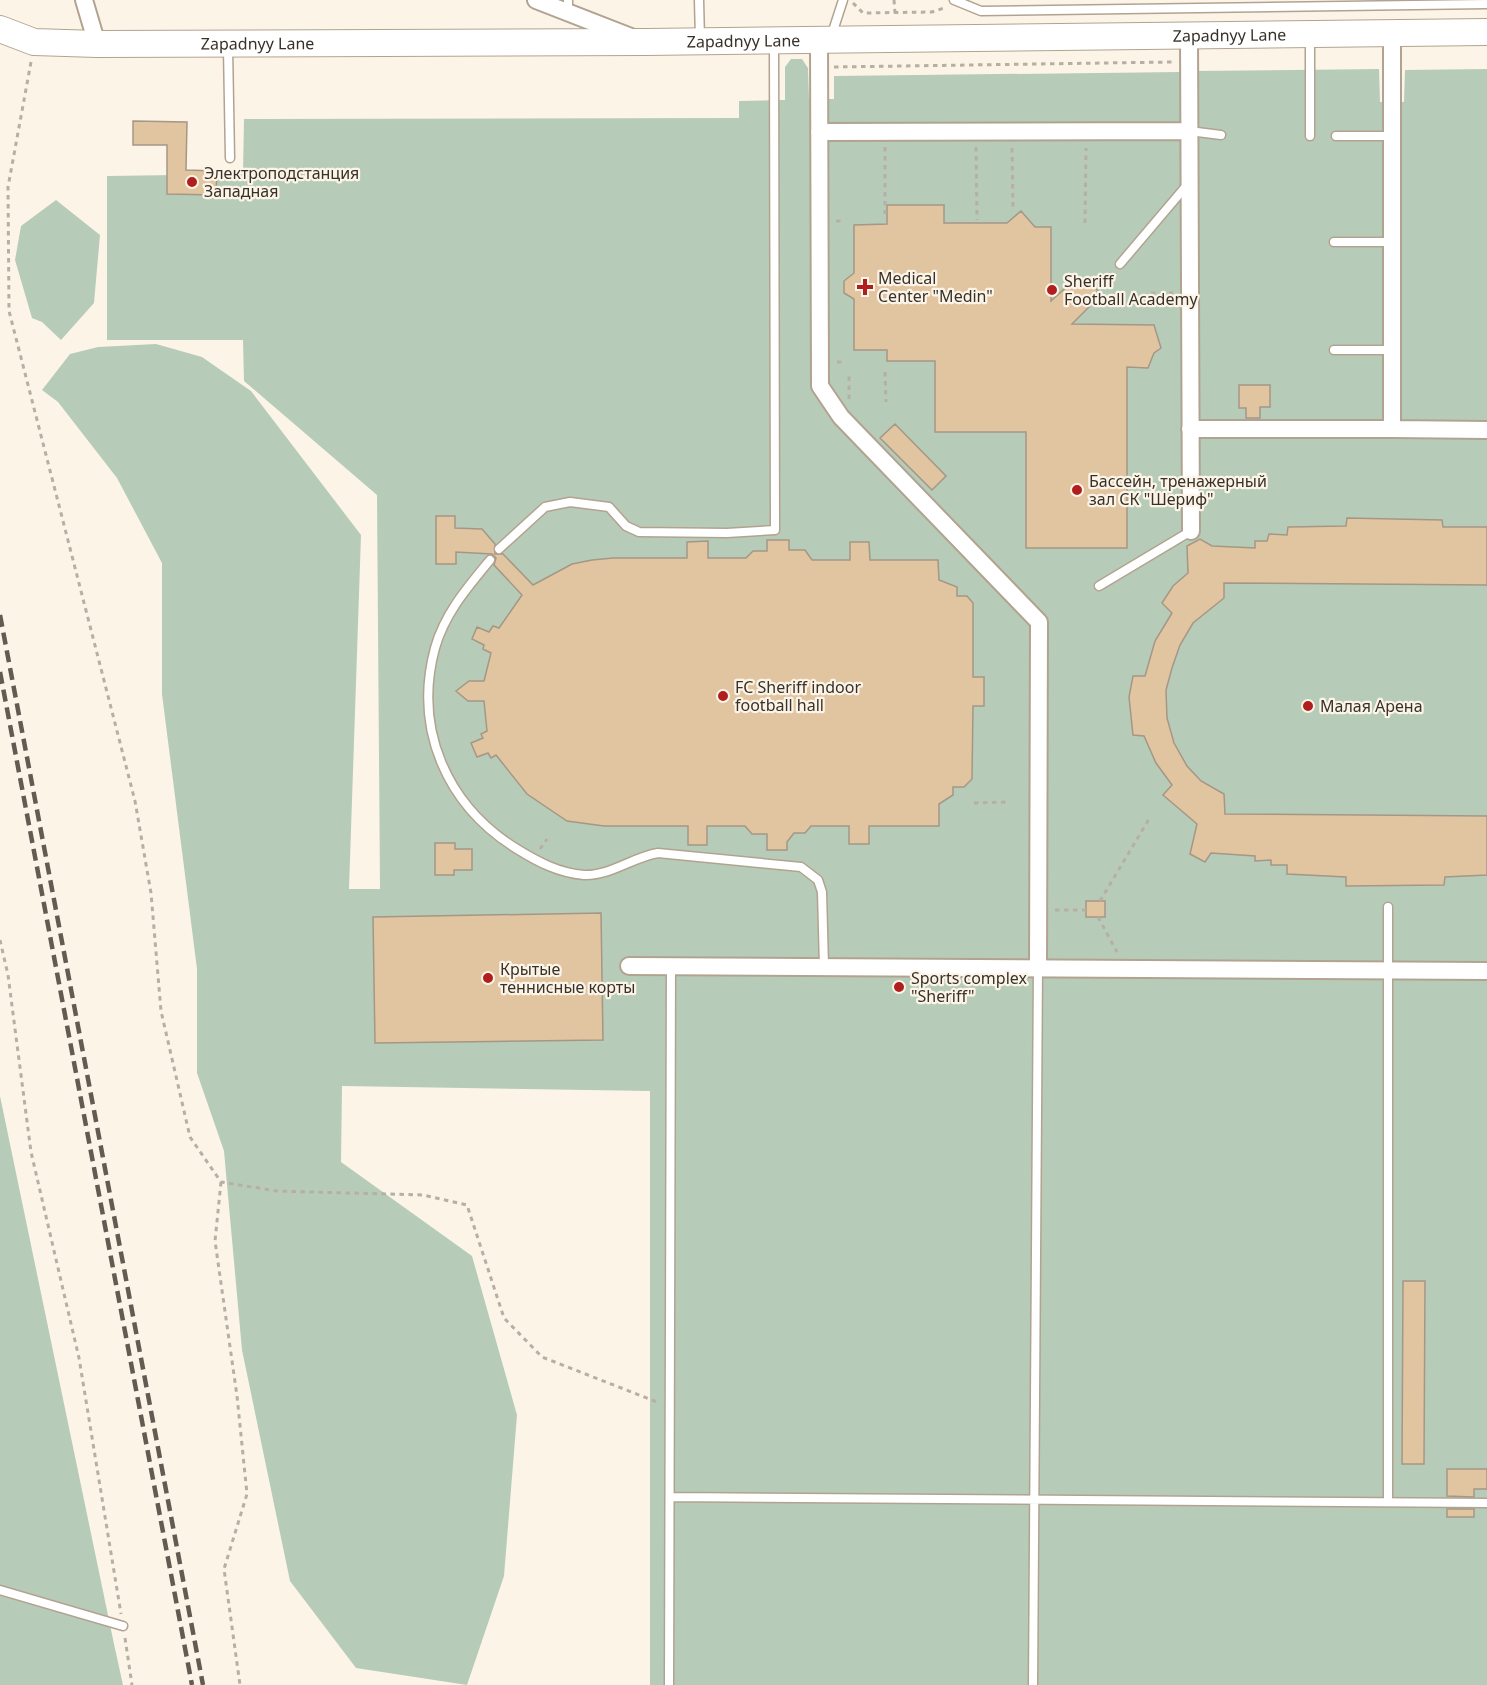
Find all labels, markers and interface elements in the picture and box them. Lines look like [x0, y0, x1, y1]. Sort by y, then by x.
street label: Zapadnyy Lane [1173, 23, 1286, 47]
street label: Zapadnyy Lane [687, 29, 800, 53]
street label: Zapadnyy Lane [201, 32, 314, 55]
place label: Электроподстанция Западная [204, 162, 359, 202]
marker: Электроподстанция Западная [185, 175, 199, 189]
place label: Medical Center "Medin" [878, 267, 993, 307]
place label: Sheriff Football Academy [1064, 270, 1198, 310]
marker: Medical Center "Medin" [856, 278, 874, 296]
marker: Sheriff Football Academy [1045, 283, 1059, 297]
place label: Бассейн, тренажерный зал СК "Шериф" [1089, 470, 1267, 510]
marker: Бассейн, тренажерный зал СК "Шериф" [1070, 483, 1084, 497]
place label: FC Sheriff indoor football hall [735, 676, 861, 716]
marker: FC Sheriff indoor football hall [716, 689, 730, 703]
place label: Малая Арена [1320, 695, 1423, 717]
marker: Малая Арена [1301, 699, 1315, 713]
place label: Крытые теннисные корты [500, 958, 635, 998]
place label: Sports complex "Sheriff" [911, 967, 1028, 1007]
marker: Крытые теннисные корты [481, 971, 495, 985]
marker: Sports complex "Sheriff" [892, 980, 906, 994]

